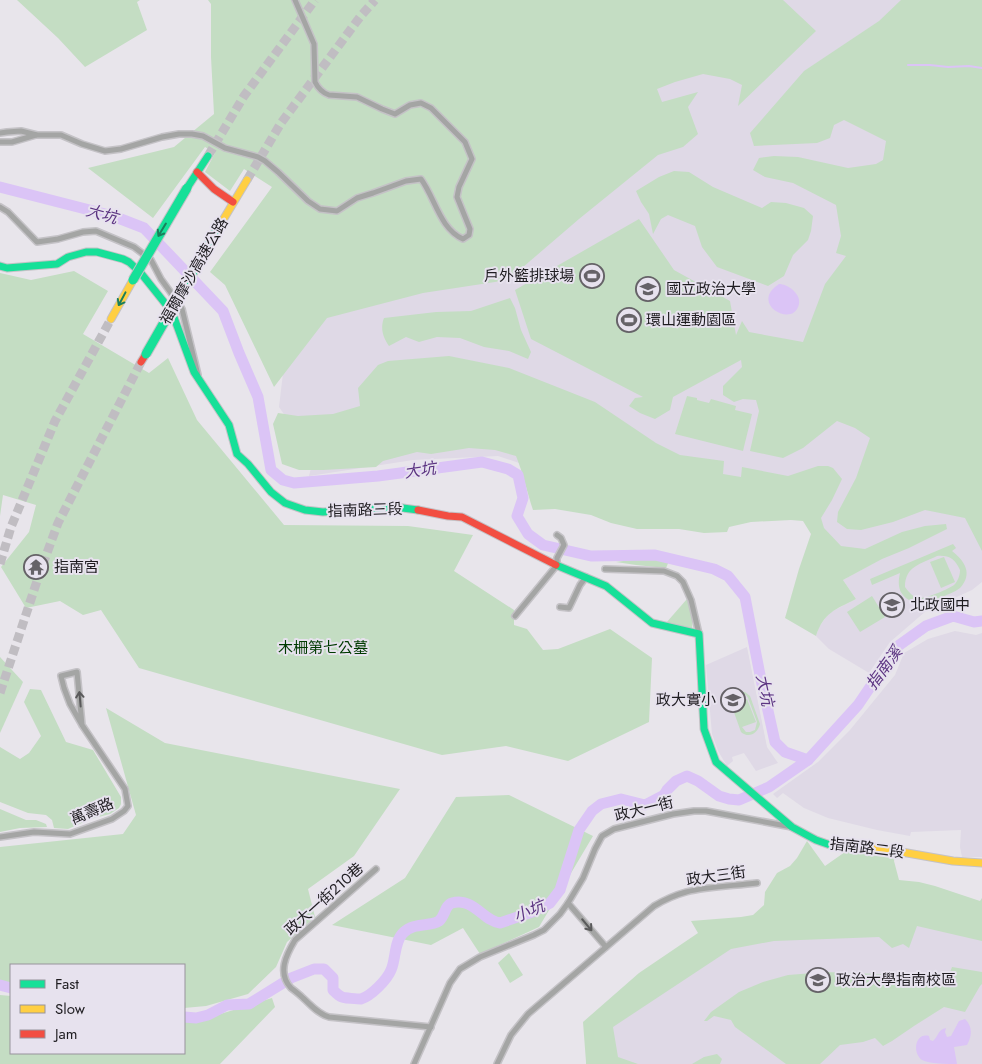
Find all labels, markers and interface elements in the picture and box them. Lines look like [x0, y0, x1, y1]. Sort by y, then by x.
water label: 大坑 [83, 199, 122, 230]
street label: 福爾摩沙高速公路 [154, 214, 234, 328]
one-way arrow [157, 222, 167, 236]
sports icon: 戶外籃排球場 [579, 263, 605, 289]
place label: 戶外籃排球場 [484, 265, 574, 287]
school or university icon: 國立政治大學 [635, 276, 661, 302]
place label: 國立政治大學 [666, 278, 756, 300]
one-way arrow [117, 292, 127, 307]
sports icon: 環山運動園區 [616, 307, 642, 333]
place label: 環山運動園區 [646, 309, 736, 331]
water label: 大坑 [403, 456, 439, 484]
street label: 指南路三段 [327, 498, 403, 522]
temple icon: 指南宮 [23, 554, 49, 580]
place label: 指南宮 [54, 556, 99, 578]
school or university icon: 北政國中 [879, 592, 905, 618]
place label: 北政國中 [910, 594, 970, 616]
park label: 木柵第七公墓 [278, 637, 368, 659]
water label: 指南溪 [861, 640, 909, 694]
water label: 大坑 [750, 672, 780, 710]
school or university icon: 政大實小 [720, 687, 746, 713]
place label: 政大實小 [656, 689, 716, 711]
one-way arrow [75, 691, 84, 707]
street label: 政大一街 [612, 791, 676, 827]
street label: 萬壽路 [67, 792, 117, 830]
street label: 指南路二段 [828, 833, 906, 863]
street label: 政大一街210巷 [280, 858, 368, 940]
street label: 政大三街 [685, 861, 747, 891]
water label: 小坑 [510, 893, 550, 928]
one-way arrow [581, 919, 593, 932]
legend [10, 964, 185, 1054]
school or university icon: 政治大學指南校區 [805, 967, 831, 993]
place label: 政治大學指南校區 [836, 969, 956, 991]
text: Fast [55, 973, 79, 995]
text: Slow [55, 998, 86, 1020]
text: Jam [53, 1023, 78, 1045]

